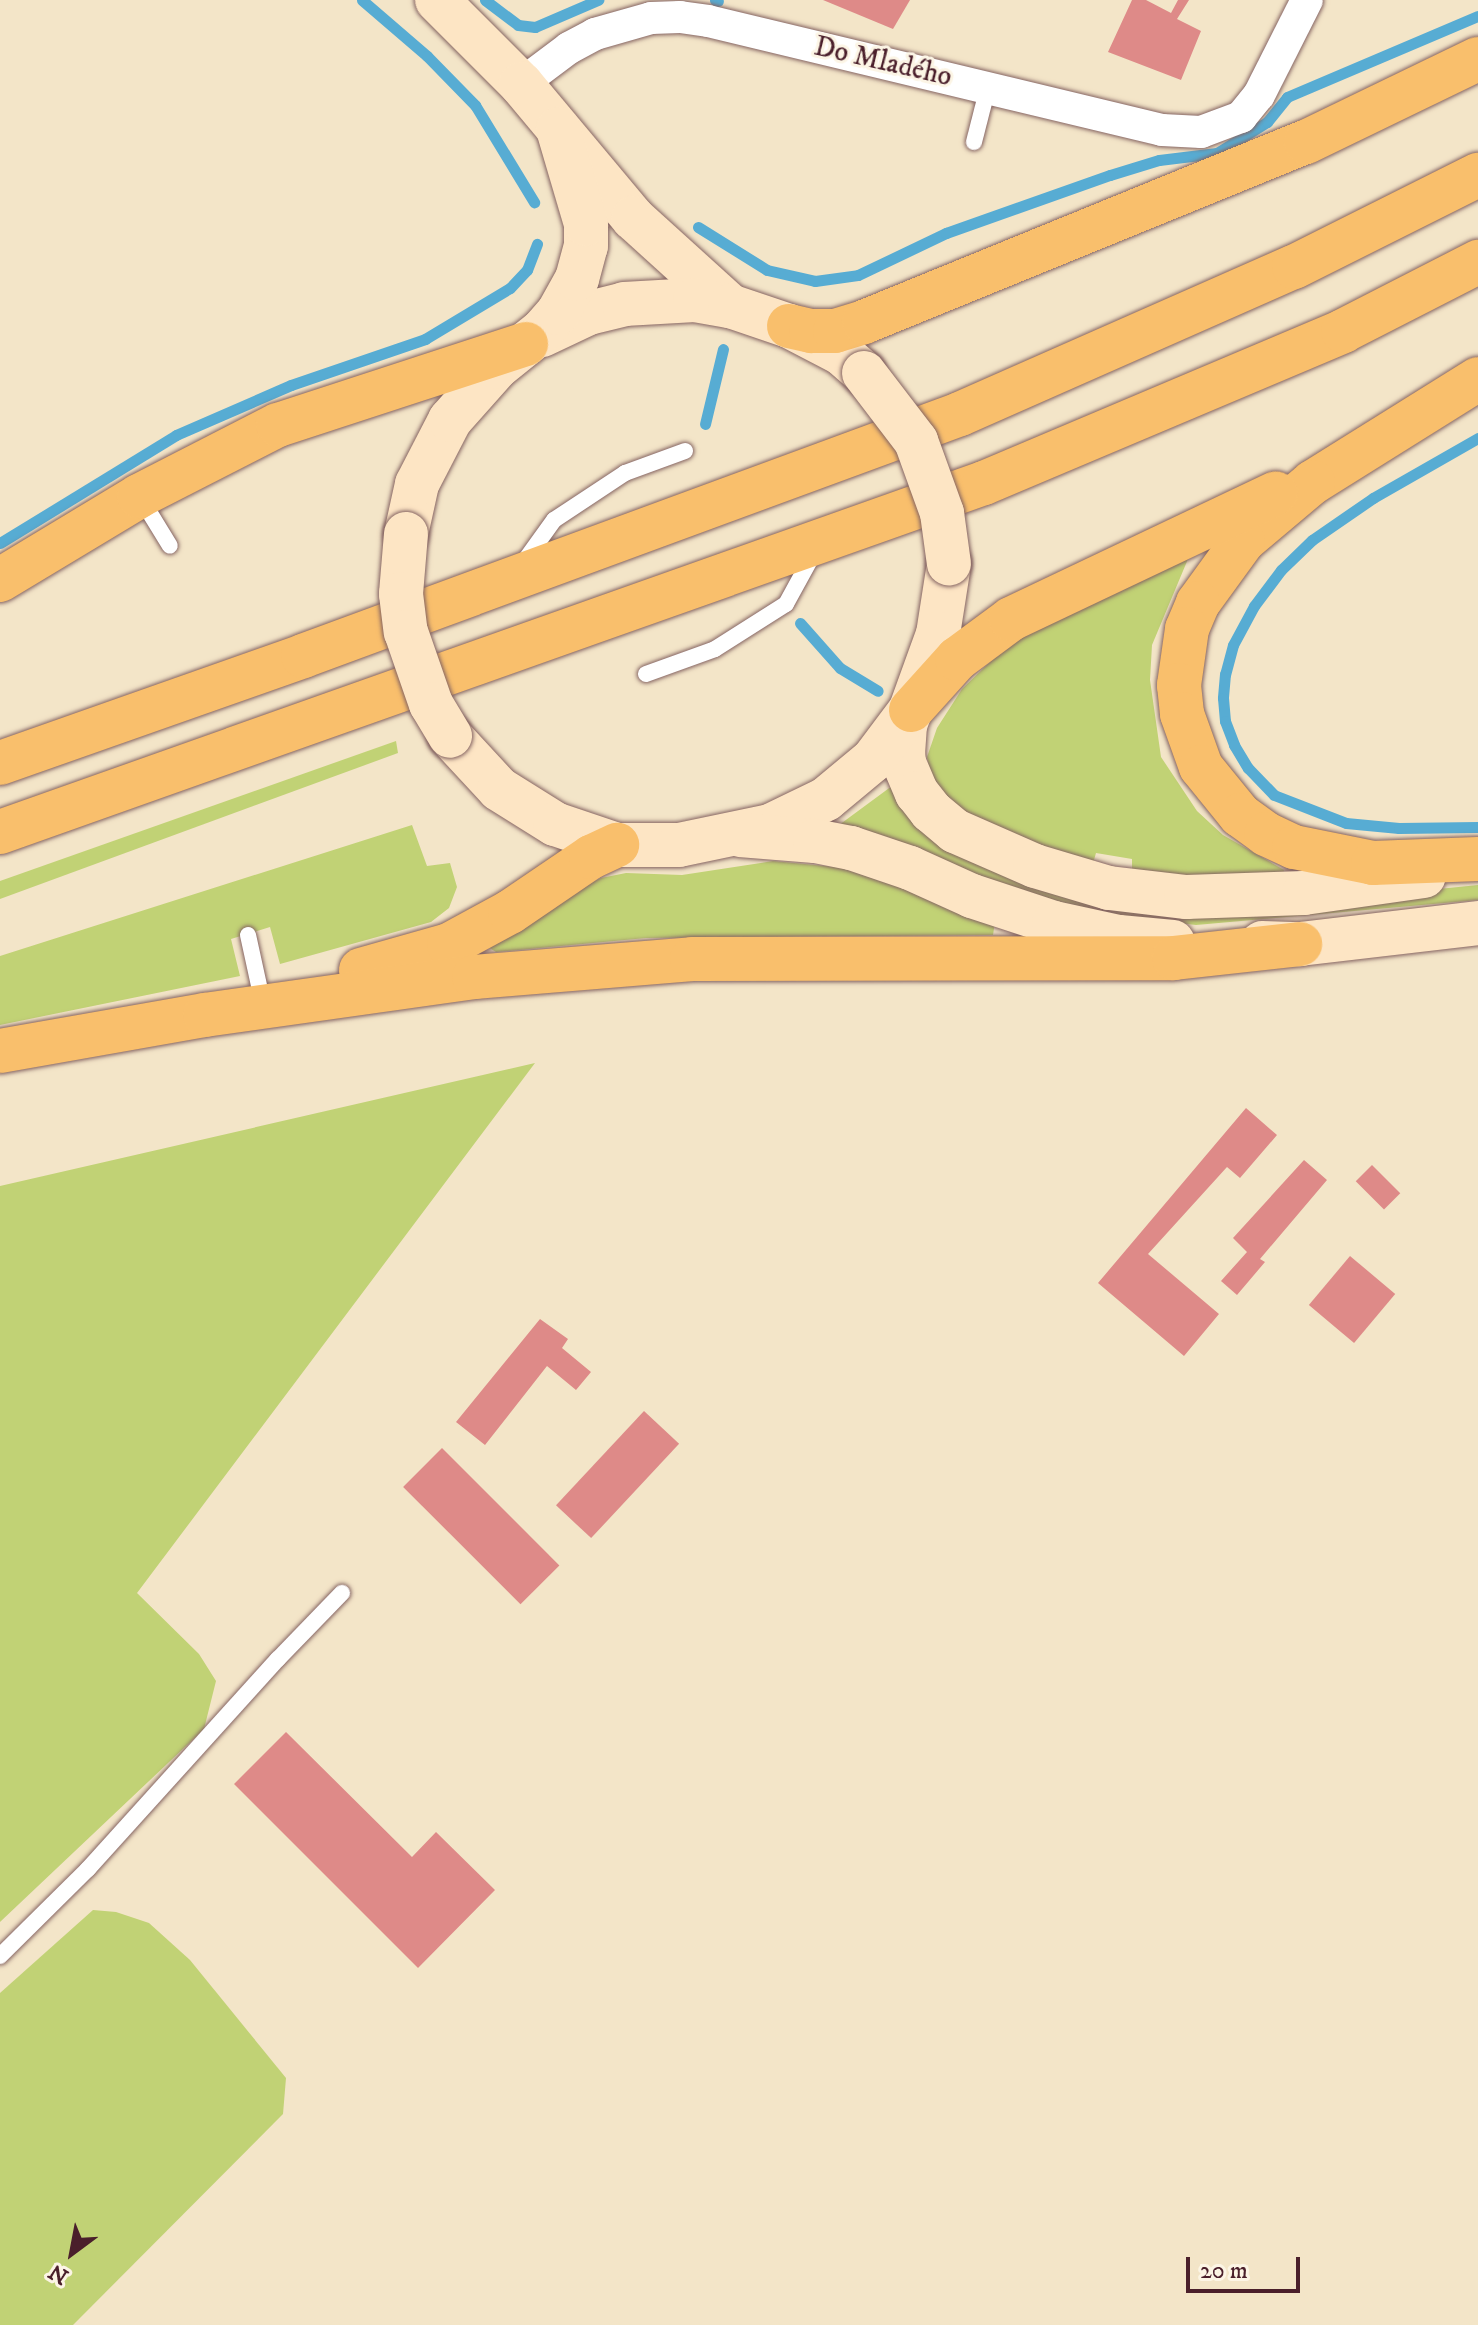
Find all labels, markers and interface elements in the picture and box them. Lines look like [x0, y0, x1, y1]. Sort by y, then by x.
street label: Do Mladého [811, 30, 955, 94]
north arrow [32, 2213, 112, 2293]
scale bar [1190, 2241, 1304, 2291]
text: 20 m [1200, 2256, 1248, 2286]
text: N [44, 2258, 74, 2290]

